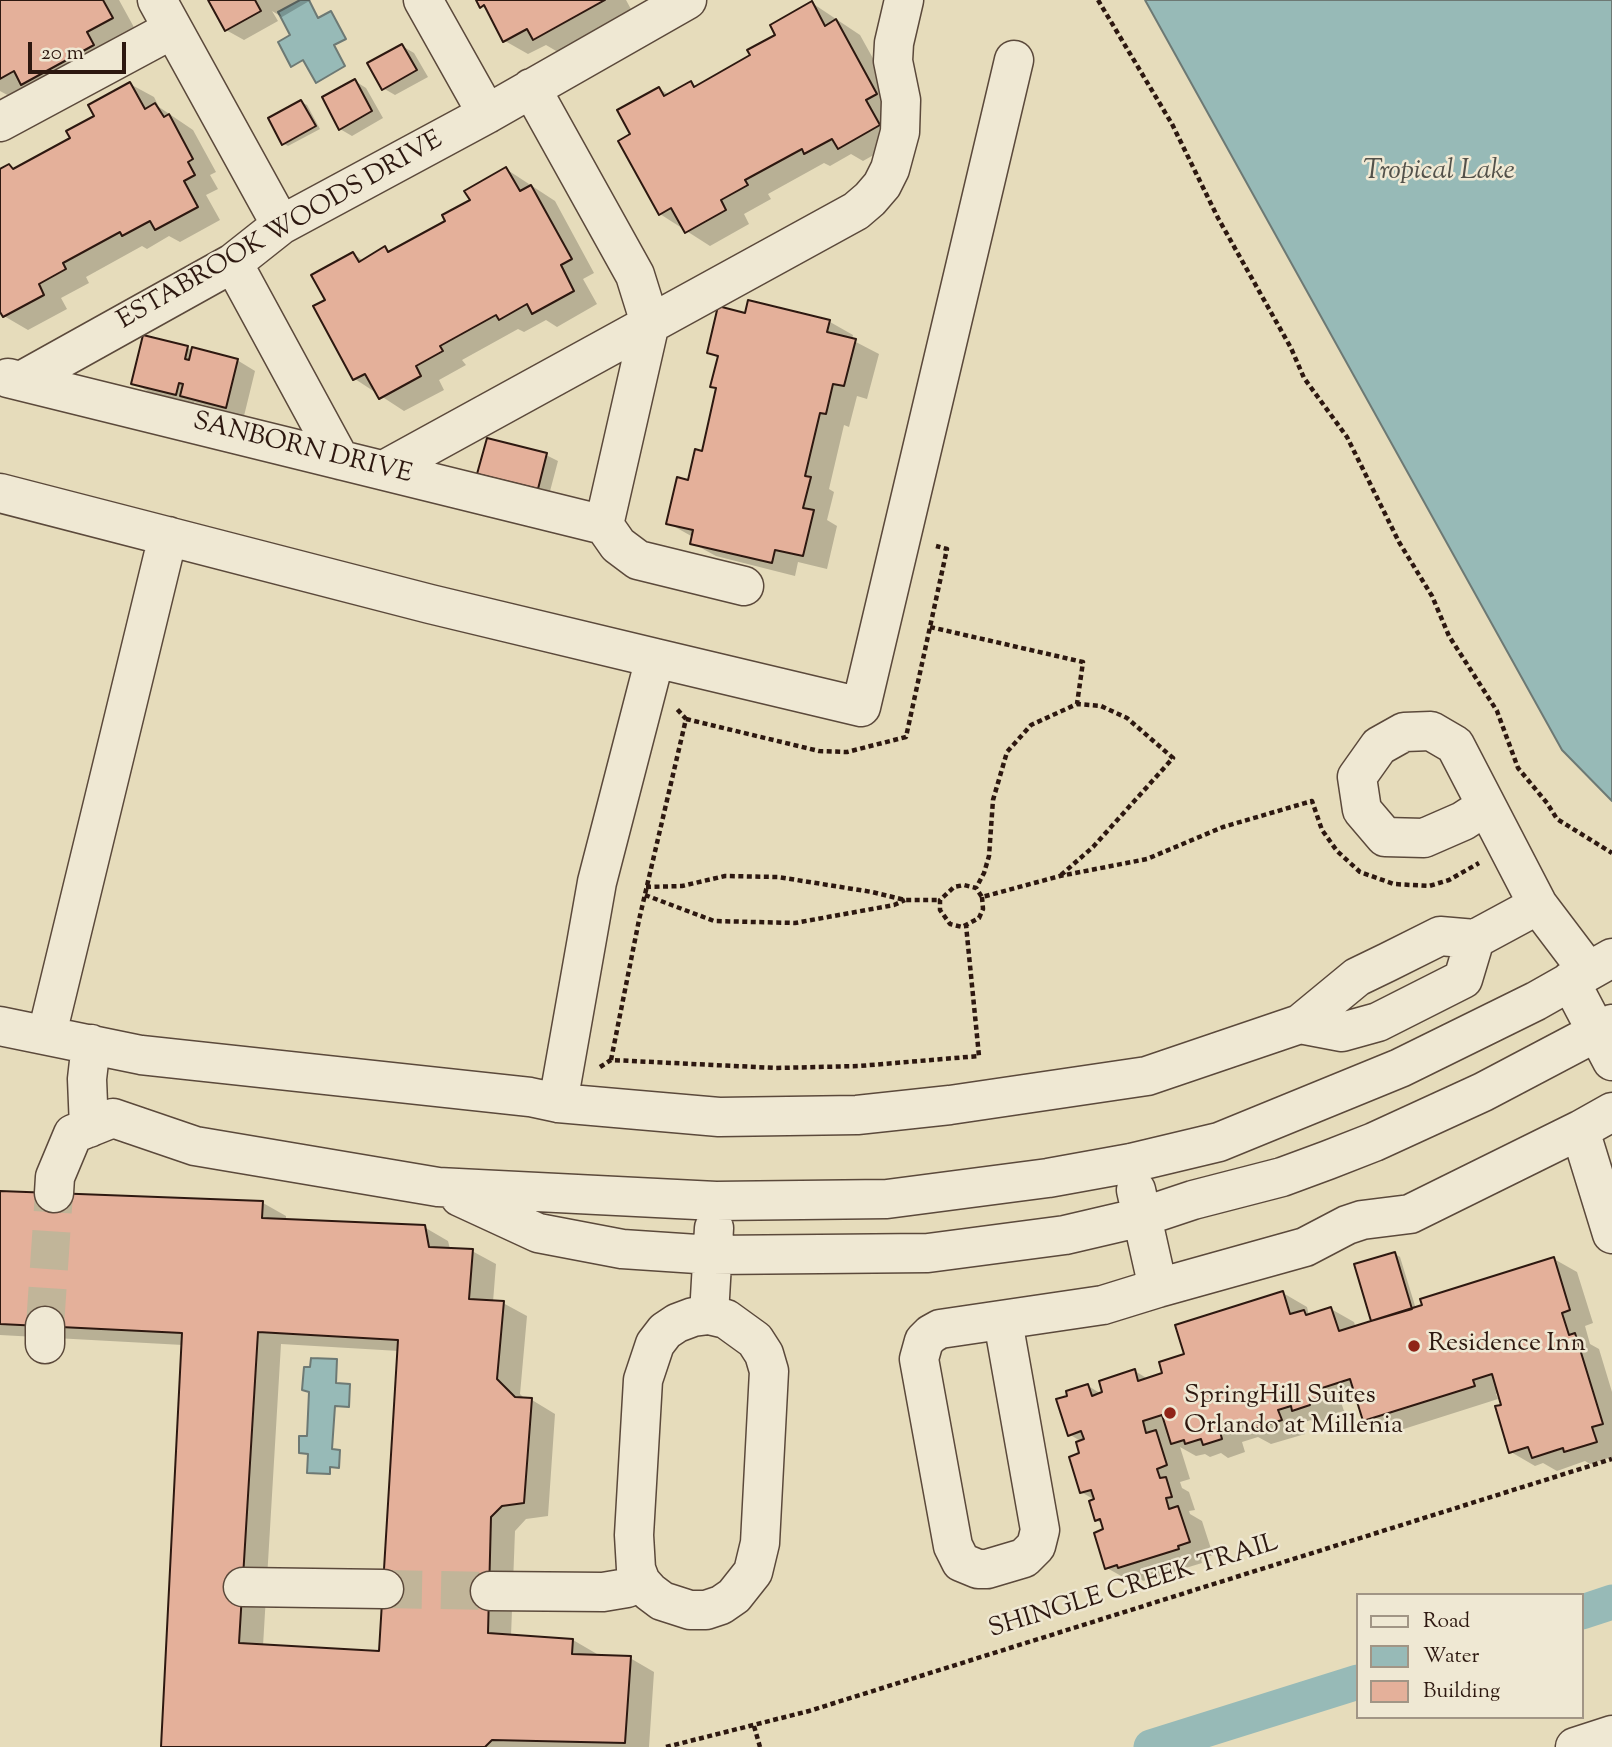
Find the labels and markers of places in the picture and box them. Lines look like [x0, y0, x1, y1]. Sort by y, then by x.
place label: Residence Inn [1428, 1330, 1586, 1362]
marker: Residence Inn [1406, 1338, 1422, 1354]
place label: SpringHill Suites Orlando at Millenia [1184, 1382, 1403, 1444]
marker: SpringHill Suites Orlando at Millenia [1162, 1405, 1178, 1421]

